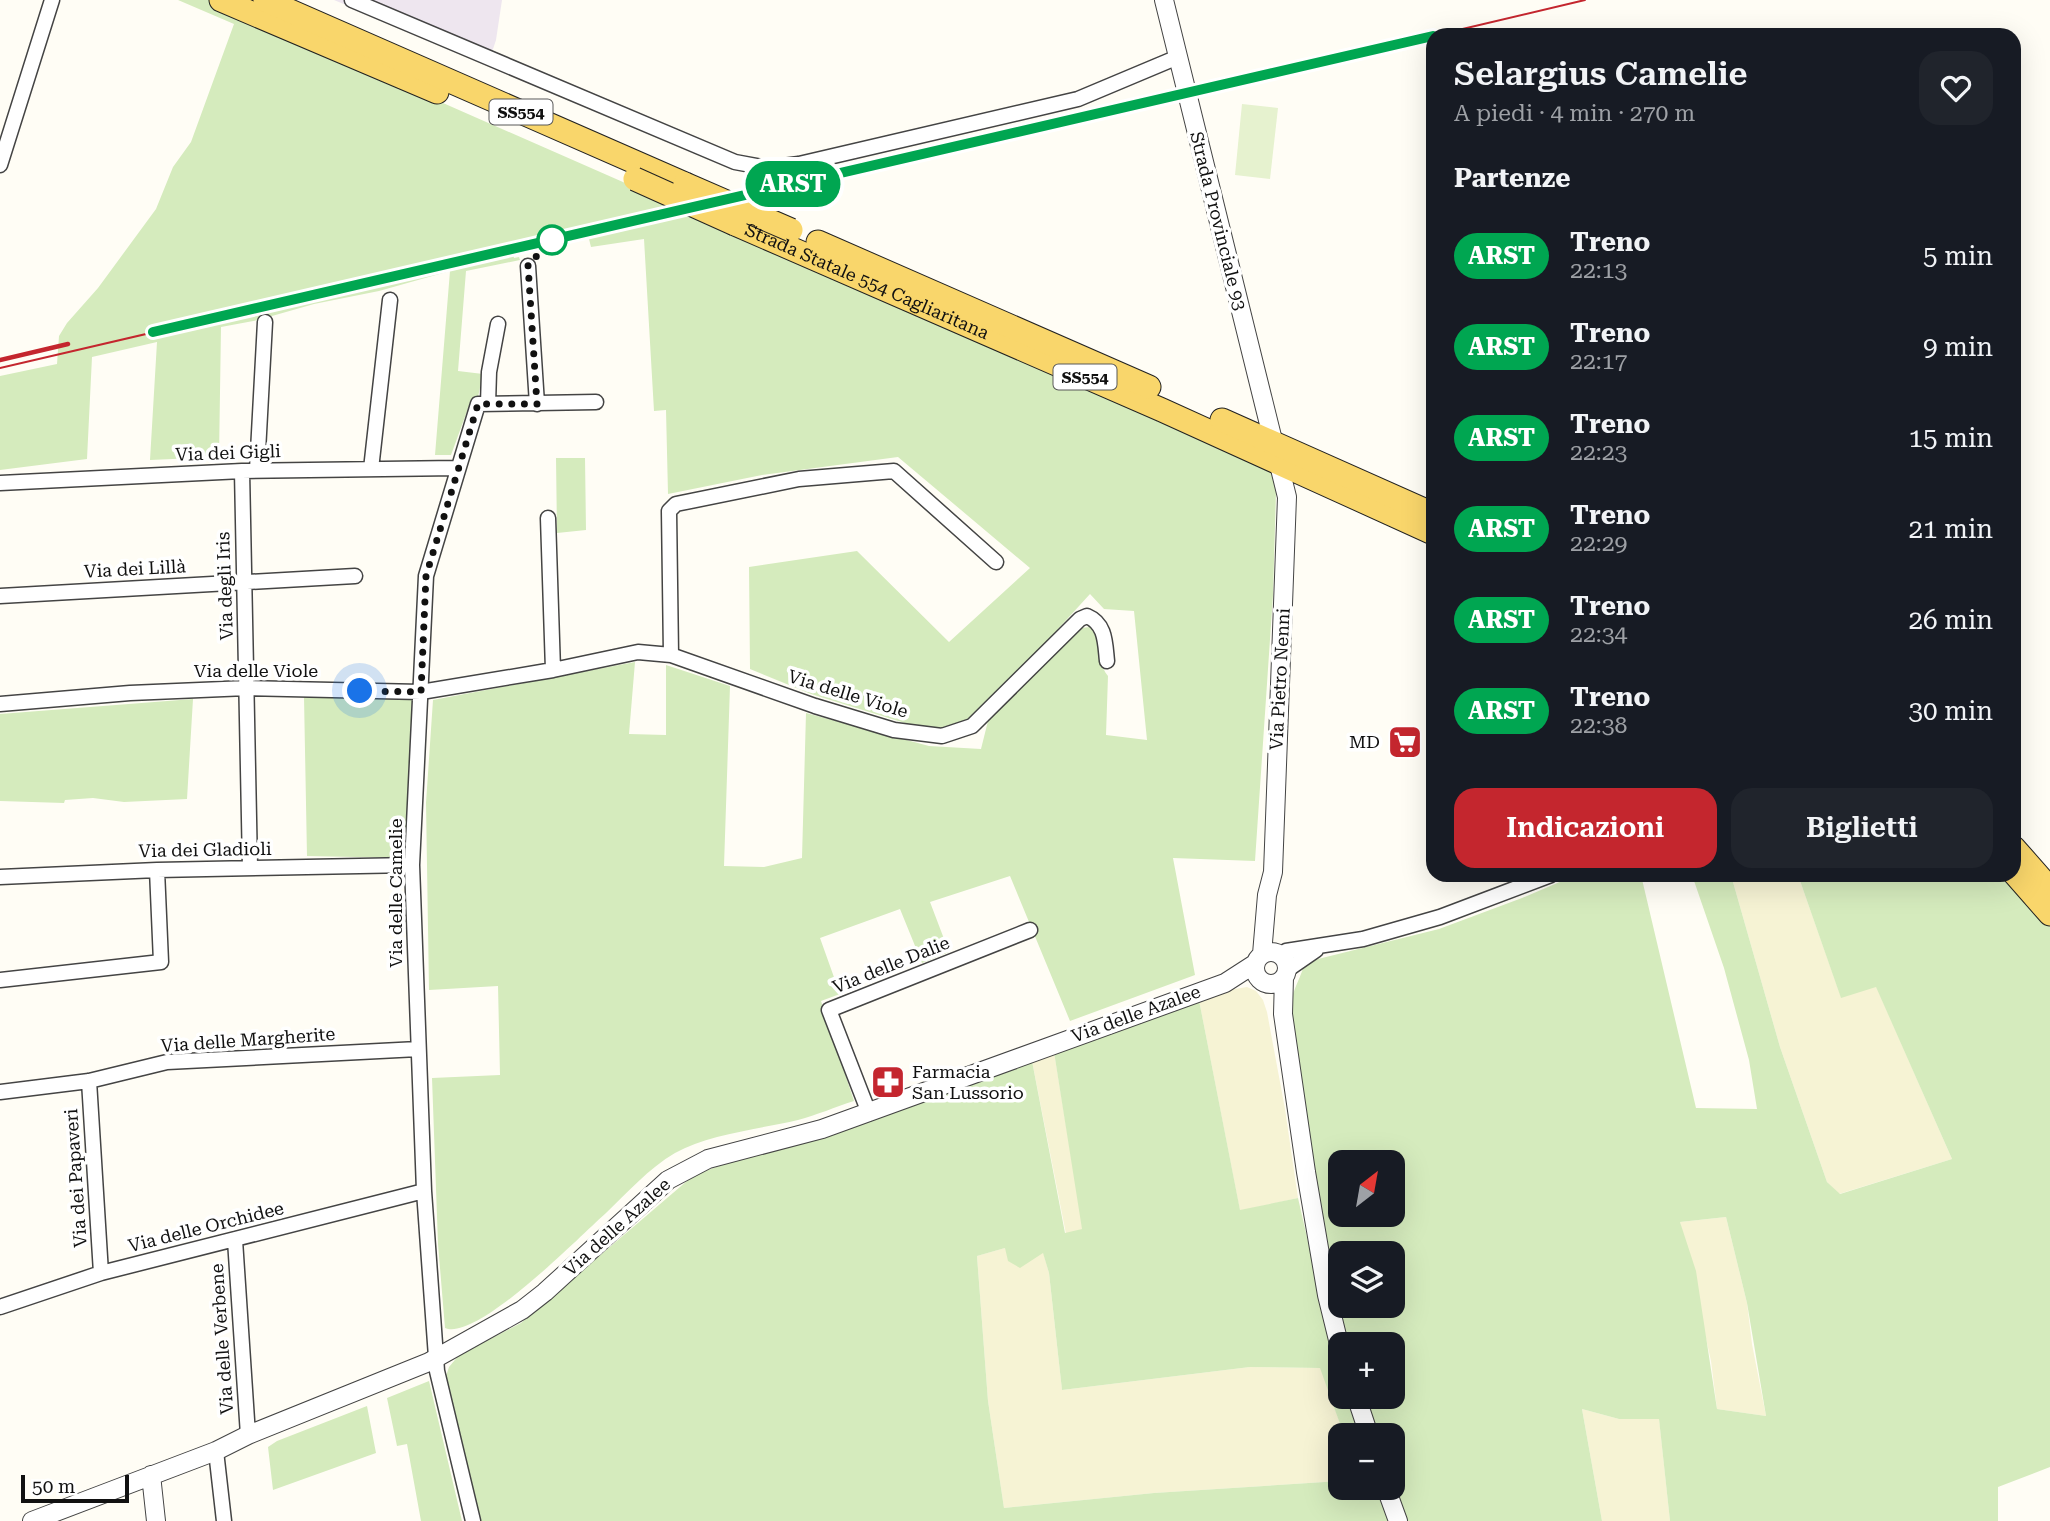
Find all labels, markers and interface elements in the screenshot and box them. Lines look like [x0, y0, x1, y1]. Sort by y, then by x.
button: heart [1919, 51, 1993, 125]
text: Selargius Camelie [1454, 54, 1747, 93]
road number: SS554 [490, 100, 552, 124]
text: A piedi · 4 min · 270 m [1454, 100, 1695, 127]
street label: Strada Provinciale 93 [1186, 129, 1251, 312]
line badge: ARST [744, 161, 842, 207]
text: Partenze [1454, 163, 1570, 193]
text: ARST [759, 170, 827, 198]
street label: Strada Statale 554 Cagliaritana [742, 219, 993, 343]
unlabelled marker [537, 225, 567, 255]
text: Treno [1570, 227, 1650, 257]
text: 5 min [1923, 241, 1993, 271]
text: ARST [1468, 242, 1535, 270]
text: 22:13 [1570, 257, 1627, 284]
text: Treno [1570, 318, 1650, 348]
text: 9 min [1923, 332, 1993, 362]
text: ARST [1468, 333, 1535, 361]
text: 22:17 [1570, 348, 1627, 375]
road number: SS554 [1054, 364, 1116, 390]
text: Treno [1570, 409, 1650, 439]
text: 15 min [1909, 423, 1993, 453]
text: ARST [1468, 424, 1535, 452]
text: 22:23 [1570, 439, 1627, 466]
street label: Via dei Gigli [175, 440, 281, 465]
text: Treno [1570, 500, 1650, 530]
text: 21 min [1909, 514, 1993, 544]
text: ARST [1468, 515, 1535, 543]
text: 22:29 [1570, 530, 1627, 557]
street label: Via degli Iris [212, 531, 237, 641]
street label: Via dei Lillà [83, 555, 187, 582]
text: Treno [1570, 591, 1650, 621]
text: 26 min [1909, 605, 1993, 635]
text: ARST [1468, 606, 1535, 634]
street label: Via Pietro Nenni [1265, 607, 1294, 751]
text: 22:34 [1570, 621, 1627, 648]
street label: Via delle Viole [194, 660, 318, 681]
street label: Via delle Viole [786, 665, 911, 722]
your location [342, 673, 377, 708]
text: Treno [1570, 682, 1650, 712]
text: 30 min [1909, 696, 1993, 726]
text: ARST [1468, 697, 1535, 725]
text: 22:38 [1570, 712, 1627, 739]
supermarket icon: MD [1386, 723, 1424, 761]
place label: MD [1349, 731, 1380, 752]
button: Indicazioni [1454, 788, 1717, 868]
button: Biglietti [1731, 788, 1993, 868]
street label: Via delle Camelie [385, 818, 406, 968]
street label: Via dei Gladioli [138, 838, 272, 861]
street label: Via delle Dalie [829, 931, 952, 998]
street label: Via delle Azalee [1068, 980, 1203, 1047]
street label: Via delle Margherite [160, 1023, 336, 1056]
place label: Farmacia San Lussorio [912, 1061, 1024, 1103]
pharmacy icon: Farmacia San Lussorio [869, 1063, 907, 1101]
street label: Via dei Papaveri [60, 1108, 91, 1248]
north arrow [1328, 1150, 1405, 1227]
map controls [1328, 1150, 1405, 1500]
street label: Via delle Azalee [559, 1173, 674, 1280]
street label: Via delle Orchidee [126, 1197, 286, 1256]
button: layers [1328, 1241, 1405, 1318]
street label: Via delle Verbene [206, 1263, 237, 1415]
button: + [1328, 1332, 1405, 1409]
button: − [1328, 1423, 1405, 1500]
scale bar [21, 1472, 130, 1504]
text: 50 m [32, 1475, 75, 1498]

